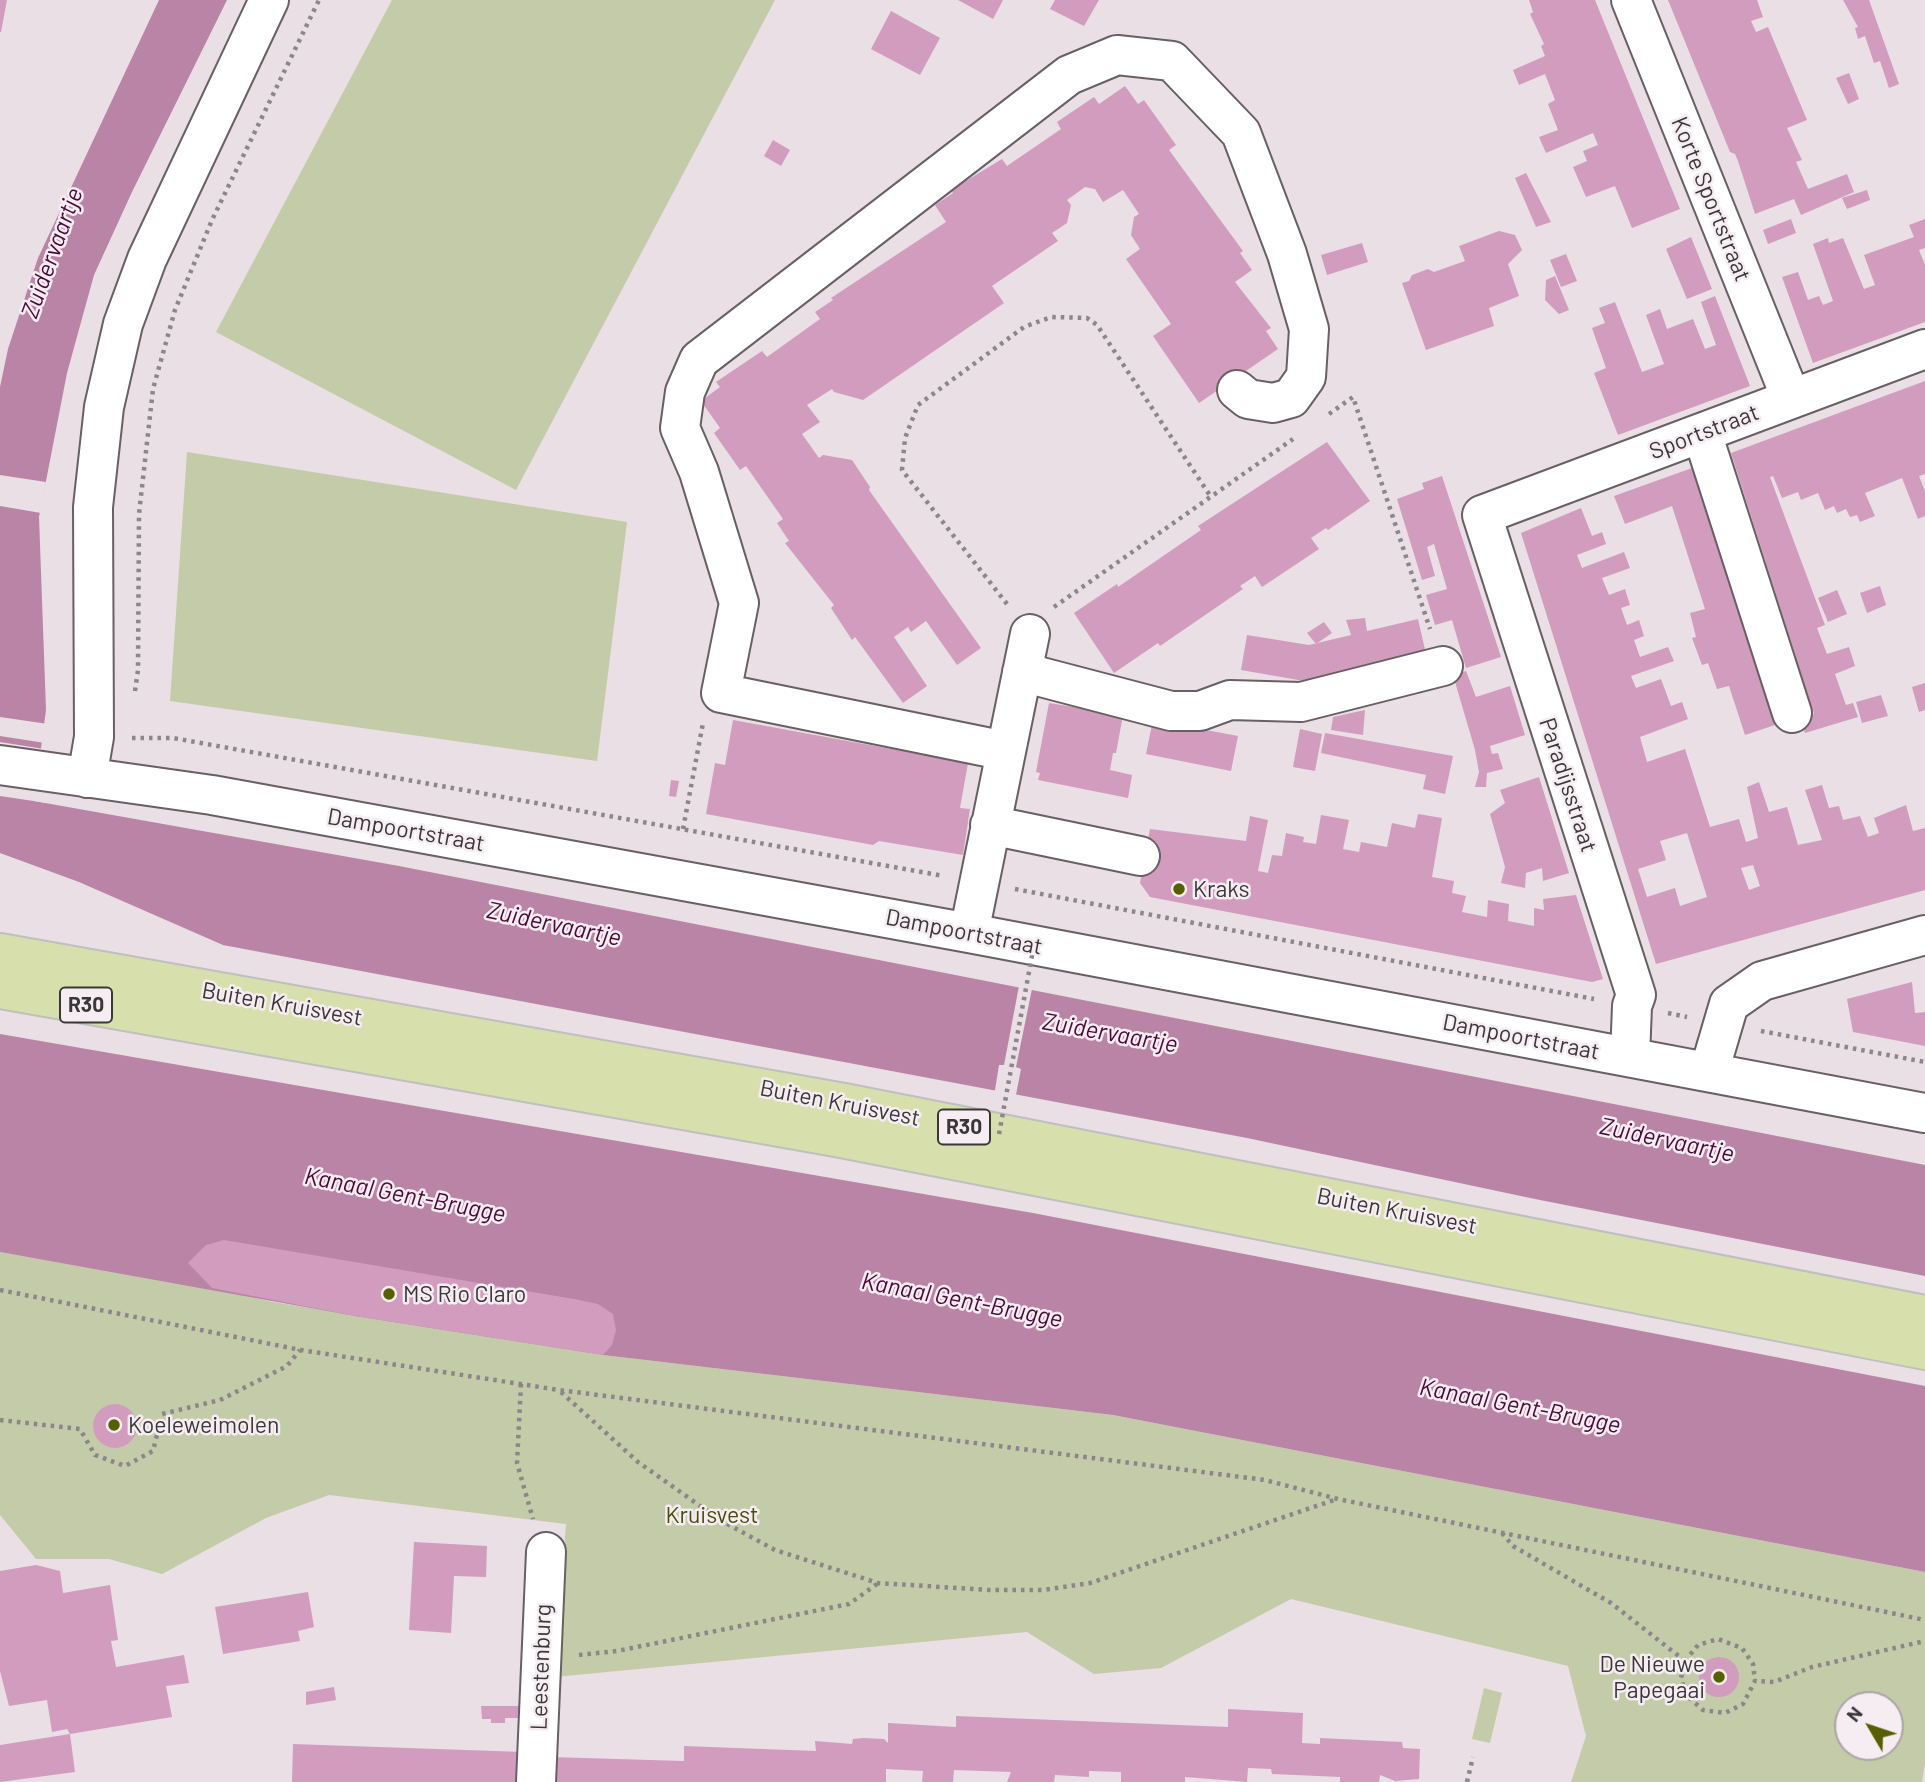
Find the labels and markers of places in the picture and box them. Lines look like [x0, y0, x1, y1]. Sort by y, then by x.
place label: Kraks [1193, 875, 1250, 903]
marker: Kraks [1171, 881, 1187, 897]
place label: MS Rio Claro [403, 1280, 526, 1308]
marker: MS Rio Claro [381, 1286, 397, 1302]
place label: Koeleweimolen [128, 1411, 279, 1439]
marker: Koeleweimolen [106, 1417, 122, 1433]
place label: De Nieuwe Papegaai [1599, 1650, 1705, 1704]
marker: De Nieuwe Papegaai [1711, 1669, 1727, 1685]

